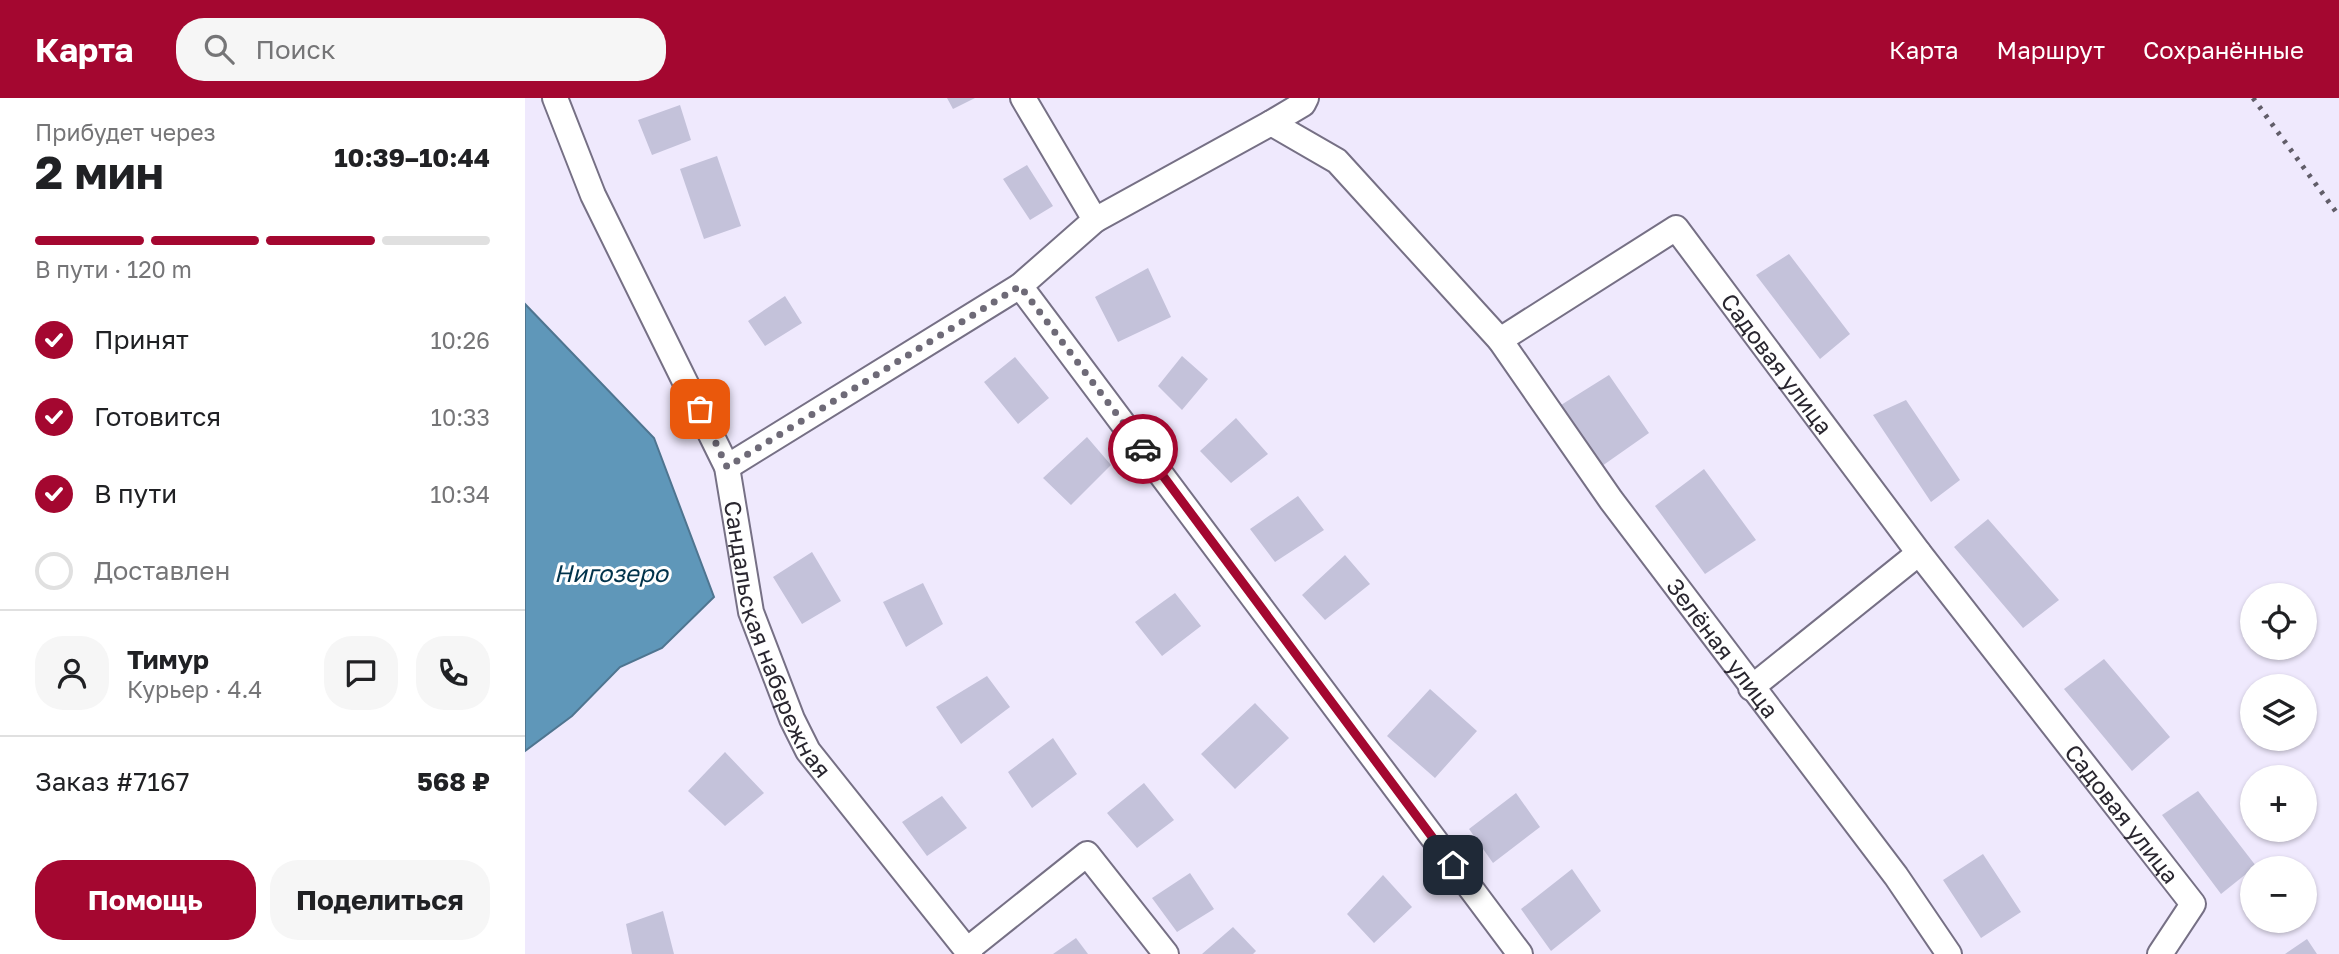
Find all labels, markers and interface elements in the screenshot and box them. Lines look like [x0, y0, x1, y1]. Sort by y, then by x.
search box [176, 18, 666, 81]
text: Карта [35, 30, 134, 69]
icon: search [200, 30, 238, 68]
text: Поиск [256, 34, 336, 65]
text: Карта [1889, 35, 1959, 64]
text: Маршрут [1997, 35, 2105, 64]
text: Сохранённые [2143, 35, 2304, 64]
text: Прибудет через [35, 118, 216, 146]
text: 10:39–10:44 [334, 142, 490, 173]
text: 2 мин [35, 144, 164, 199]
text: В пути · 120 m [35, 255, 192, 283]
street label: Садовая улица [1716, 288, 1839, 439]
icon: check [35, 321, 73, 359]
text: Принят [94, 324, 189, 355]
text: 10:26 [430, 326, 490, 354]
pin [670, 379, 730, 439]
icon: bag [681, 390, 719, 428]
icon: check [35, 398, 73, 436]
text: Готовится [94, 401, 221, 432]
text: 10:33 [431, 403, 490, 431]
courier [1108, 414, 1178, 484]
icon: car [1124, 430, 1162, 468]
icon: check [35, 475, 73, 513]
text: В пути [94, 478, 177, 509]
text: 10:34 [430, 480, 490, 508]
street label: Сандальская набережная [719, 499, 837, 783]
text: Доставлен [94, 555, 230, 586]
water label: Нигозеро [554, 558, 669, 587]
street label: Зелёная улица [1661, 572, 1785, 723]
map controls [2240, 583, 2317, 933]
button: locate [2240, 583, 2317, 660]
button: person [35, 636, 109, 710]
button: chat [324, 636, 398, 710]
button: phone [416, 636, 490, 710]
text: Тимур [127, 644, 209, 675]
button: layers [2240, 674, 2317, 751]
text: Курьер · 4.4 [127, 675, 262, 703]
street label: Садовая улица [2059, 738, 2185, 889]
button: + [2240, 765, 2317, 842]
text: Заказ #7167 [35, 766, 189, 797]
text: 568 ₽ [417, 766, 490, 797]
pin [1423, 835, 1483, 895]
icon: home [1434, 846, 1472, 884]
button: − [2240, 856, 2317, 933]
button: Помощь [35, 860, 256, 940]
button: Поделиться [270, 860, 490, 940]

